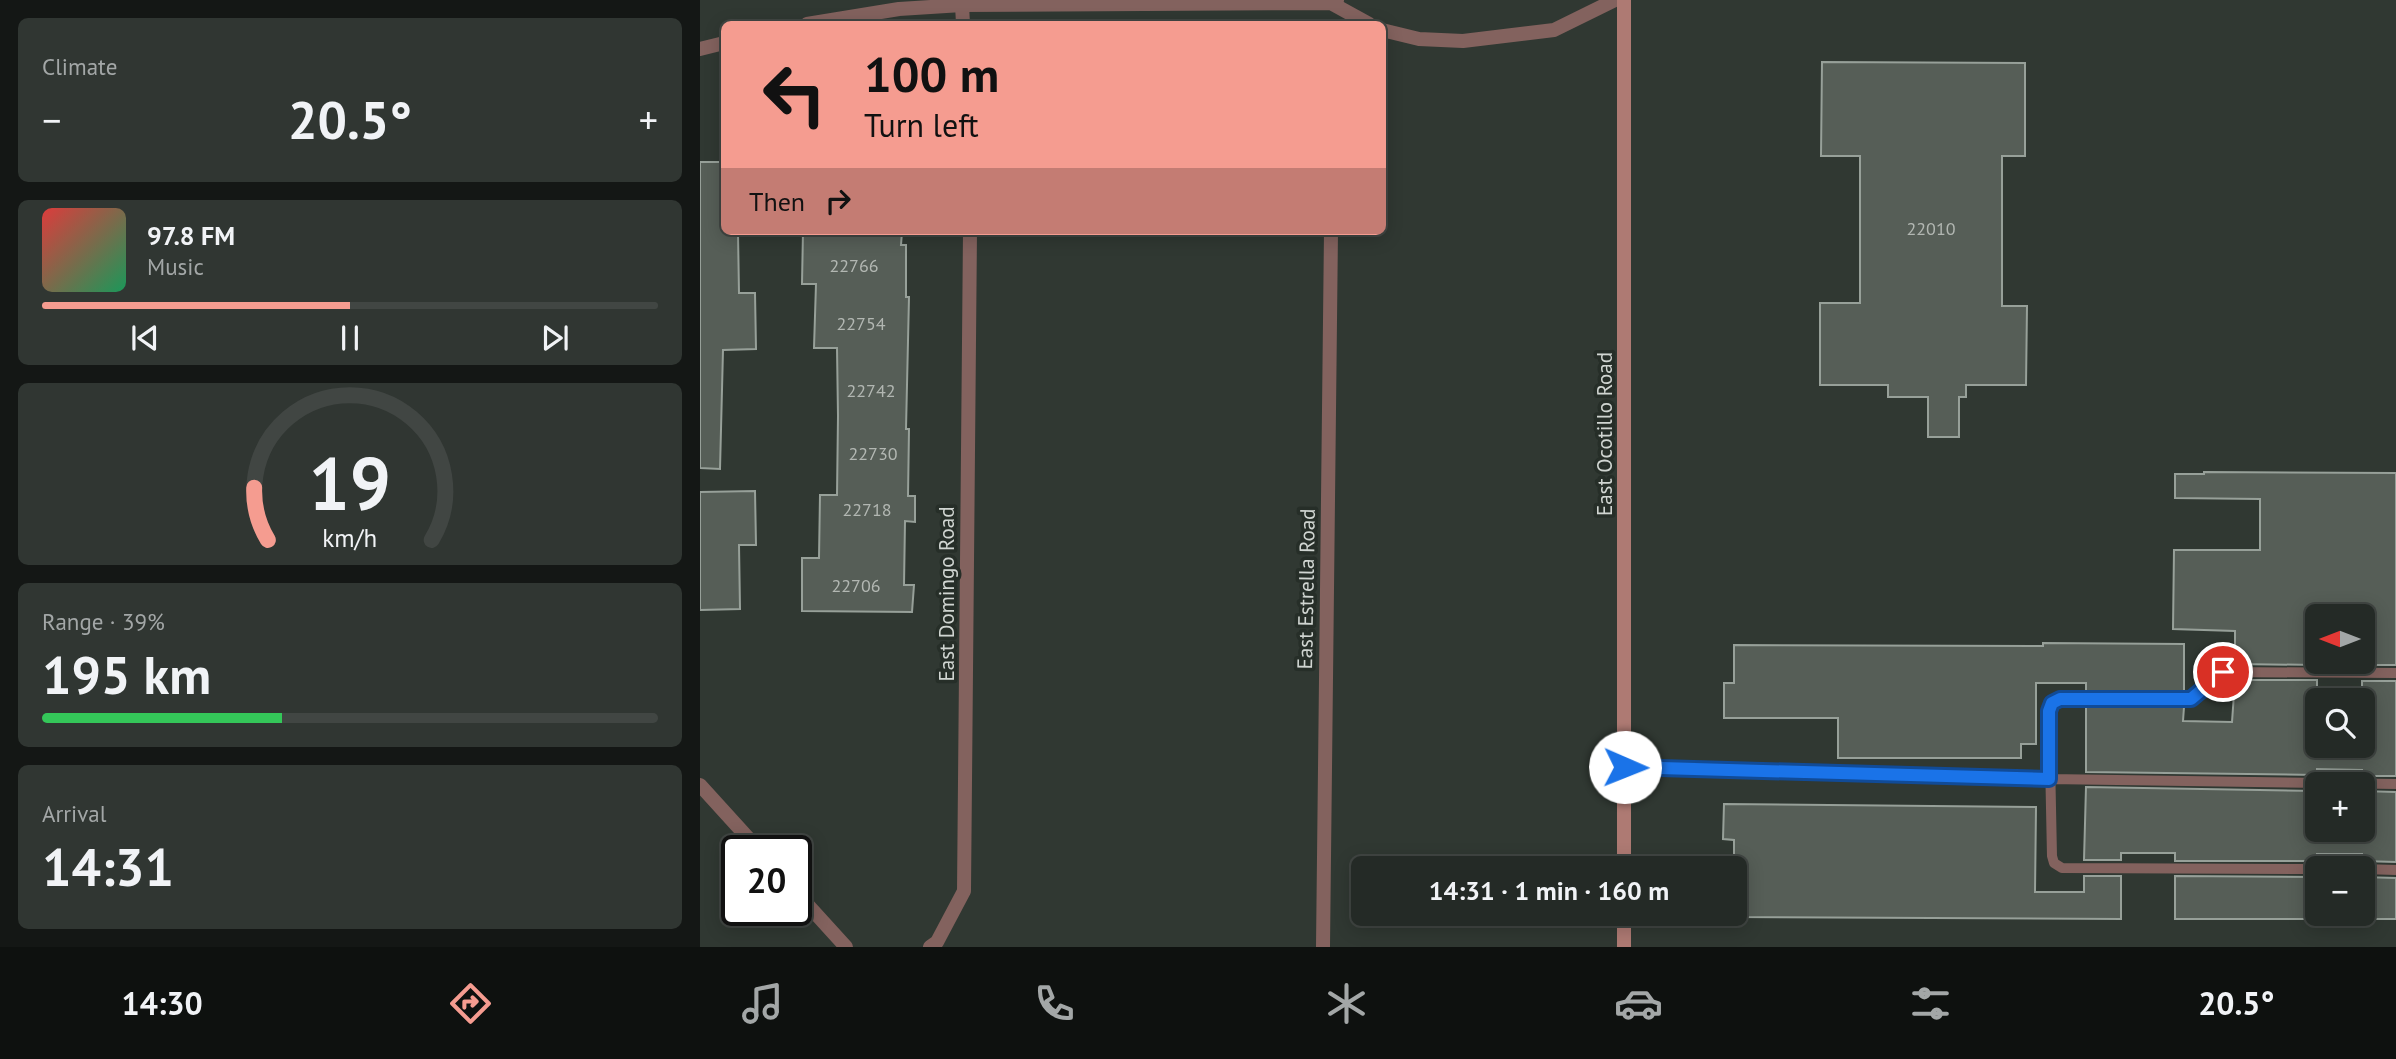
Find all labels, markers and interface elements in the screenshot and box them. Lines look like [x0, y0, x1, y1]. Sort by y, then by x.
text: 100 m [864, 42, 999, 106]
icon: left [749, 49, 840, 140]
text: Climate [42, 52, 117, 81]
text: 20.5° [288, 86, 412, 153]
text: − [42, 95, 61, 144]
text: + [639, 95, 658, 144]
text: Turn left [864, 104, 979, 146]
icon: right [819, 182, 857, 220]
text: Then [749, 185, 805, 218]
house number: 22010 [1906, 217, 1956, 240]
text: 97.8 FM [147, 219, 235, 252]
text: Music [147, 252, 204, 281]
house number: 22766 [829, 254, 879, 277]
house number: 22754 [836, 312, 886, 335]
icon: previous [126, 319, 164, 357]
icon: pause [331, 319, 369, 357]
icon: next [536, 319, 574, 357]
street label: East Ocotillo Road [1591, 352, 1618, 516]
house number: 22742 [846, 379, 896, 402]
text: 19 [309, 436, 391, 530]
house number: 22730 [848, 442, 898, 465]
house number: 22718 [842, 498, 892, 521]
street label: East Domingo Road [933, 507, 960, 682]
street label: East Estrella Road [1291, 508, 1321, 670]
text: km/h [323, 521, 377, 553]
house number: 22706 [831, 574, 881, 597]
north arrow [2305, 604, 2375, 674]
map controls [2305, 604, 2375, 926]
text: Range · 39% [42, 607, 165, 636]
text: 195 km [42, 641, 211, 708]
pin [2193, 642, 2253, 702]
icon: arrive [2204, 653, 2242, 691]
button: search [2305, 688, 2375, 758]
position arrow [1588, 730, 1662, 804]
button: + [2305, 772, 2375, 842]
text: Arrival [42, 799, 106, 828]
text: 14:31 [42, 833, 174, 900]
speed limit sign: 20 [721, 835, 812, 926]
button: − [2305, 856, 2375, 926]
text: 14:31 · 1 min · 160 m [1429, 874, 1669, 907]
icon: directions [446, 979, 495, 1028]
icon: music [738, 979, 787, 1028]
icon: phone [1030, 979, 1079, 1028]
icon: climate [1322, 979, 1371, 1028]
icon: car [1614, 979, 1663, 1028]
icon: filters [1906, 979, 1955, 1028]
text: 14:30 [122, 982, 203, 1024]
text: 20.5° [2198, 982, 2274, 1024]

